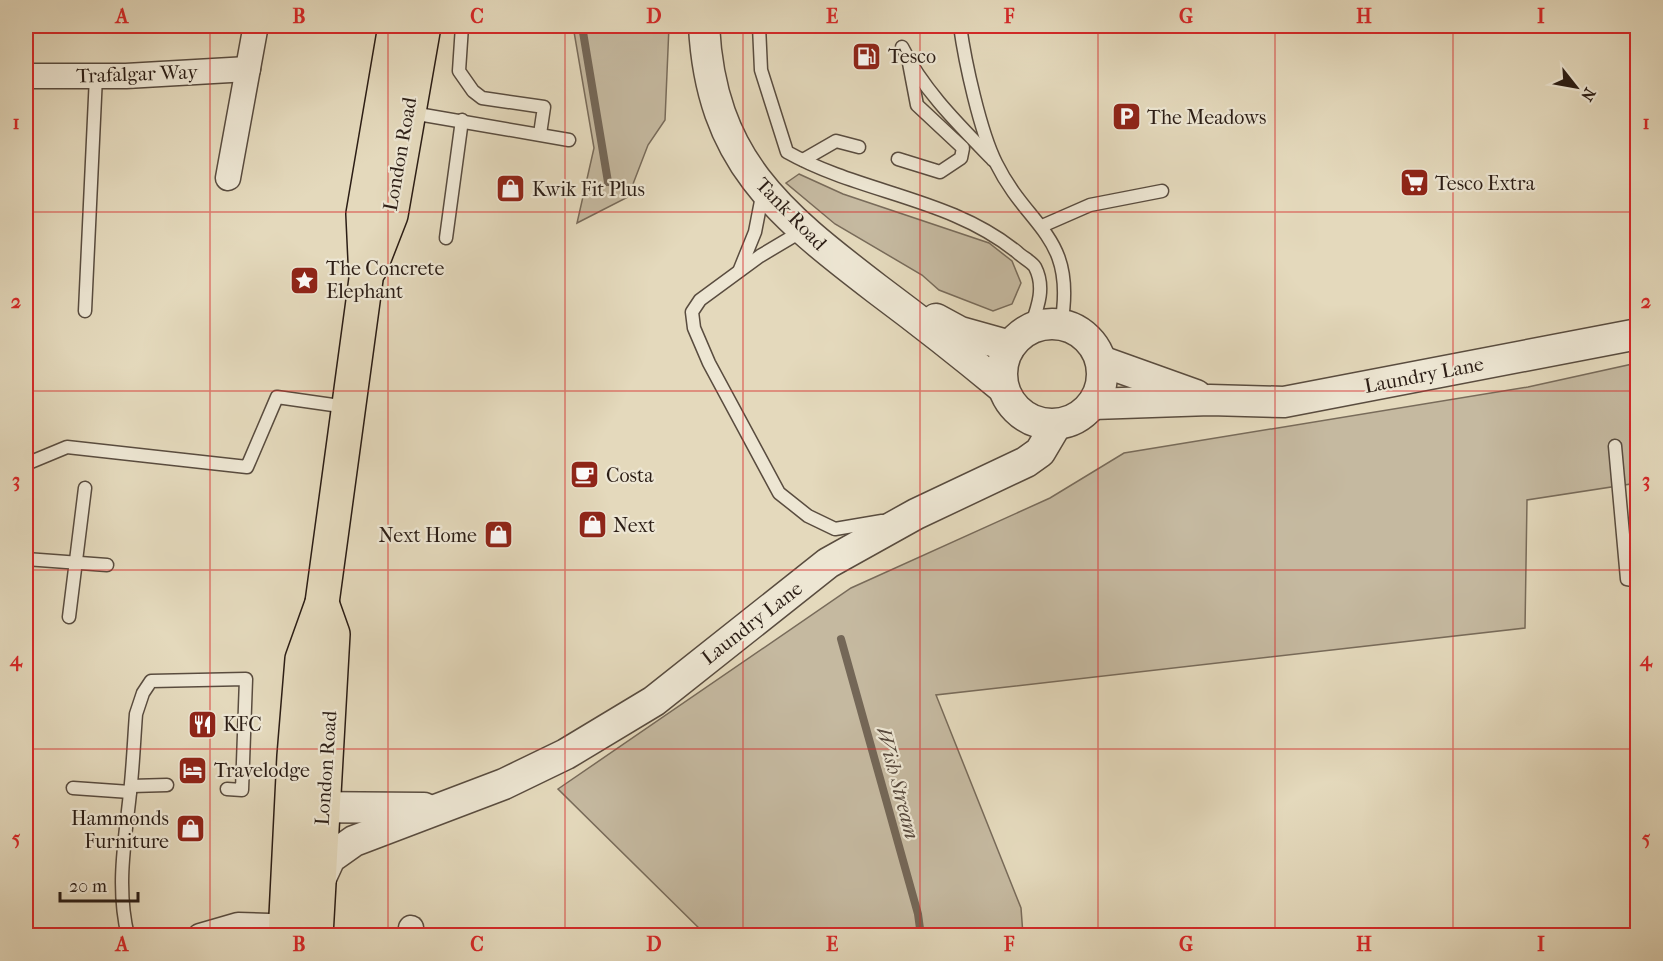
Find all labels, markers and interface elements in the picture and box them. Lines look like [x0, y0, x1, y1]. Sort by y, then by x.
text: A [114, 5, 130, 28]
text: B [292, 5, 306, 28]
text: C [470, 5, 484, 28]
text: D [646, 5, 662, 28]
text: E [826, 5, 838, 28]
text: F [1003, 5, 1015, 28]
text: G [1179, 5, 1193, 28]
text: H [1356, 5, 1372, 28]
text: I [1537, 5, 1545, 28]
fuel station icon: Tesco [851, 40, 883, 72]
place label: Tesco [888, 45, 936, 68]
north arrow [1546, 57, 1606, 117]
street label: Trafalgar Way [76, 60, 200, 88]
text: N [1577, 84, 1600, 105]
street label: London Road [379, 94, 422, 213]
parking icon: The Meadows [1110, 101, 1142, 133]
place label: The Meadows [1147, 106, 1266, 129]
text: 1 [12, 111, 20, 134]
text: 1 [1642, 111, 1650, 134]
supermarket icon: Tesco Extra [1398, 167, 1430, 199]
place label: Tesco Extra [1435, 172, 1536, 195]
shop icon: Kwik Fit Plus [495, 173, 527, 205]
street label: Tank Road [751, 173, 832, 256]
place label: Kwik Fit Plus [532, 178, 645, 201]
place label: The Concrete Elephant [326, 257, 444, 303]
place icon: The Concrete Elephant [289, 264, 321, 296]
text: 2 [11, 290, 21, 313]
text: 2 [1641, 290, 1651, 313]
street label: Laundry Lane [1362, 352, 1486, 398]
cafe icon: Costa [569, 459, 601, 491]
place label: Costa [606, 464, 654, 487]
text: 3 [12, 469, 20, 492]
text: 3 [1642, 469, 1650, 492]
shop icon: Next [576, 509, 608, 541]
place label: Next [613, 514, 655, 537]
shop icon: Next Home [482, 519, 514, 551]
place label: Next Home [379, 524, 477, 547]
street label: Laundry Lane [697, 577, 807, 669]
text: 4 [9, 648, 23, 672]
text: 4 [1639, 648, 1653, 672]
restaurant icon: KFC [186, 708, 218, 740]
street label: London Road [311, 709, 342, 826]
place label: KFC [223, 713, 262, 736]
water label: Wish Stream [872, 724, 925, 842]
hotel icon: Travelodge [177, 754, 209, 786]
place label: Travelodge [214, 759, 310, 782]
place label: Hammonds Furniture [71, 807, 169, 853]
shop icon: Hammonds Furniture [174, 813, 206, 845]
text: 5 [12, 827, 21, 850]
text: 5 [1642, 827, 1651, 850]
scale bar [60, 865, 138, 903]
text: 20 m [69, 876, 107, 897]
text: A [114, 933, 130, 956]
text: B [292, 933, 306, 956]
text: C [470, 933, 484, 956]
text: D [646, 933, 662, 956]
text: E [826, 933, 838, 956]
text: F [1003, 933, 1015, 956]
text: G [1179, 933, 1193, 956]
text: H [1356, 933, 1372, 956]
text: I [1537, 933, 1545, 956]

